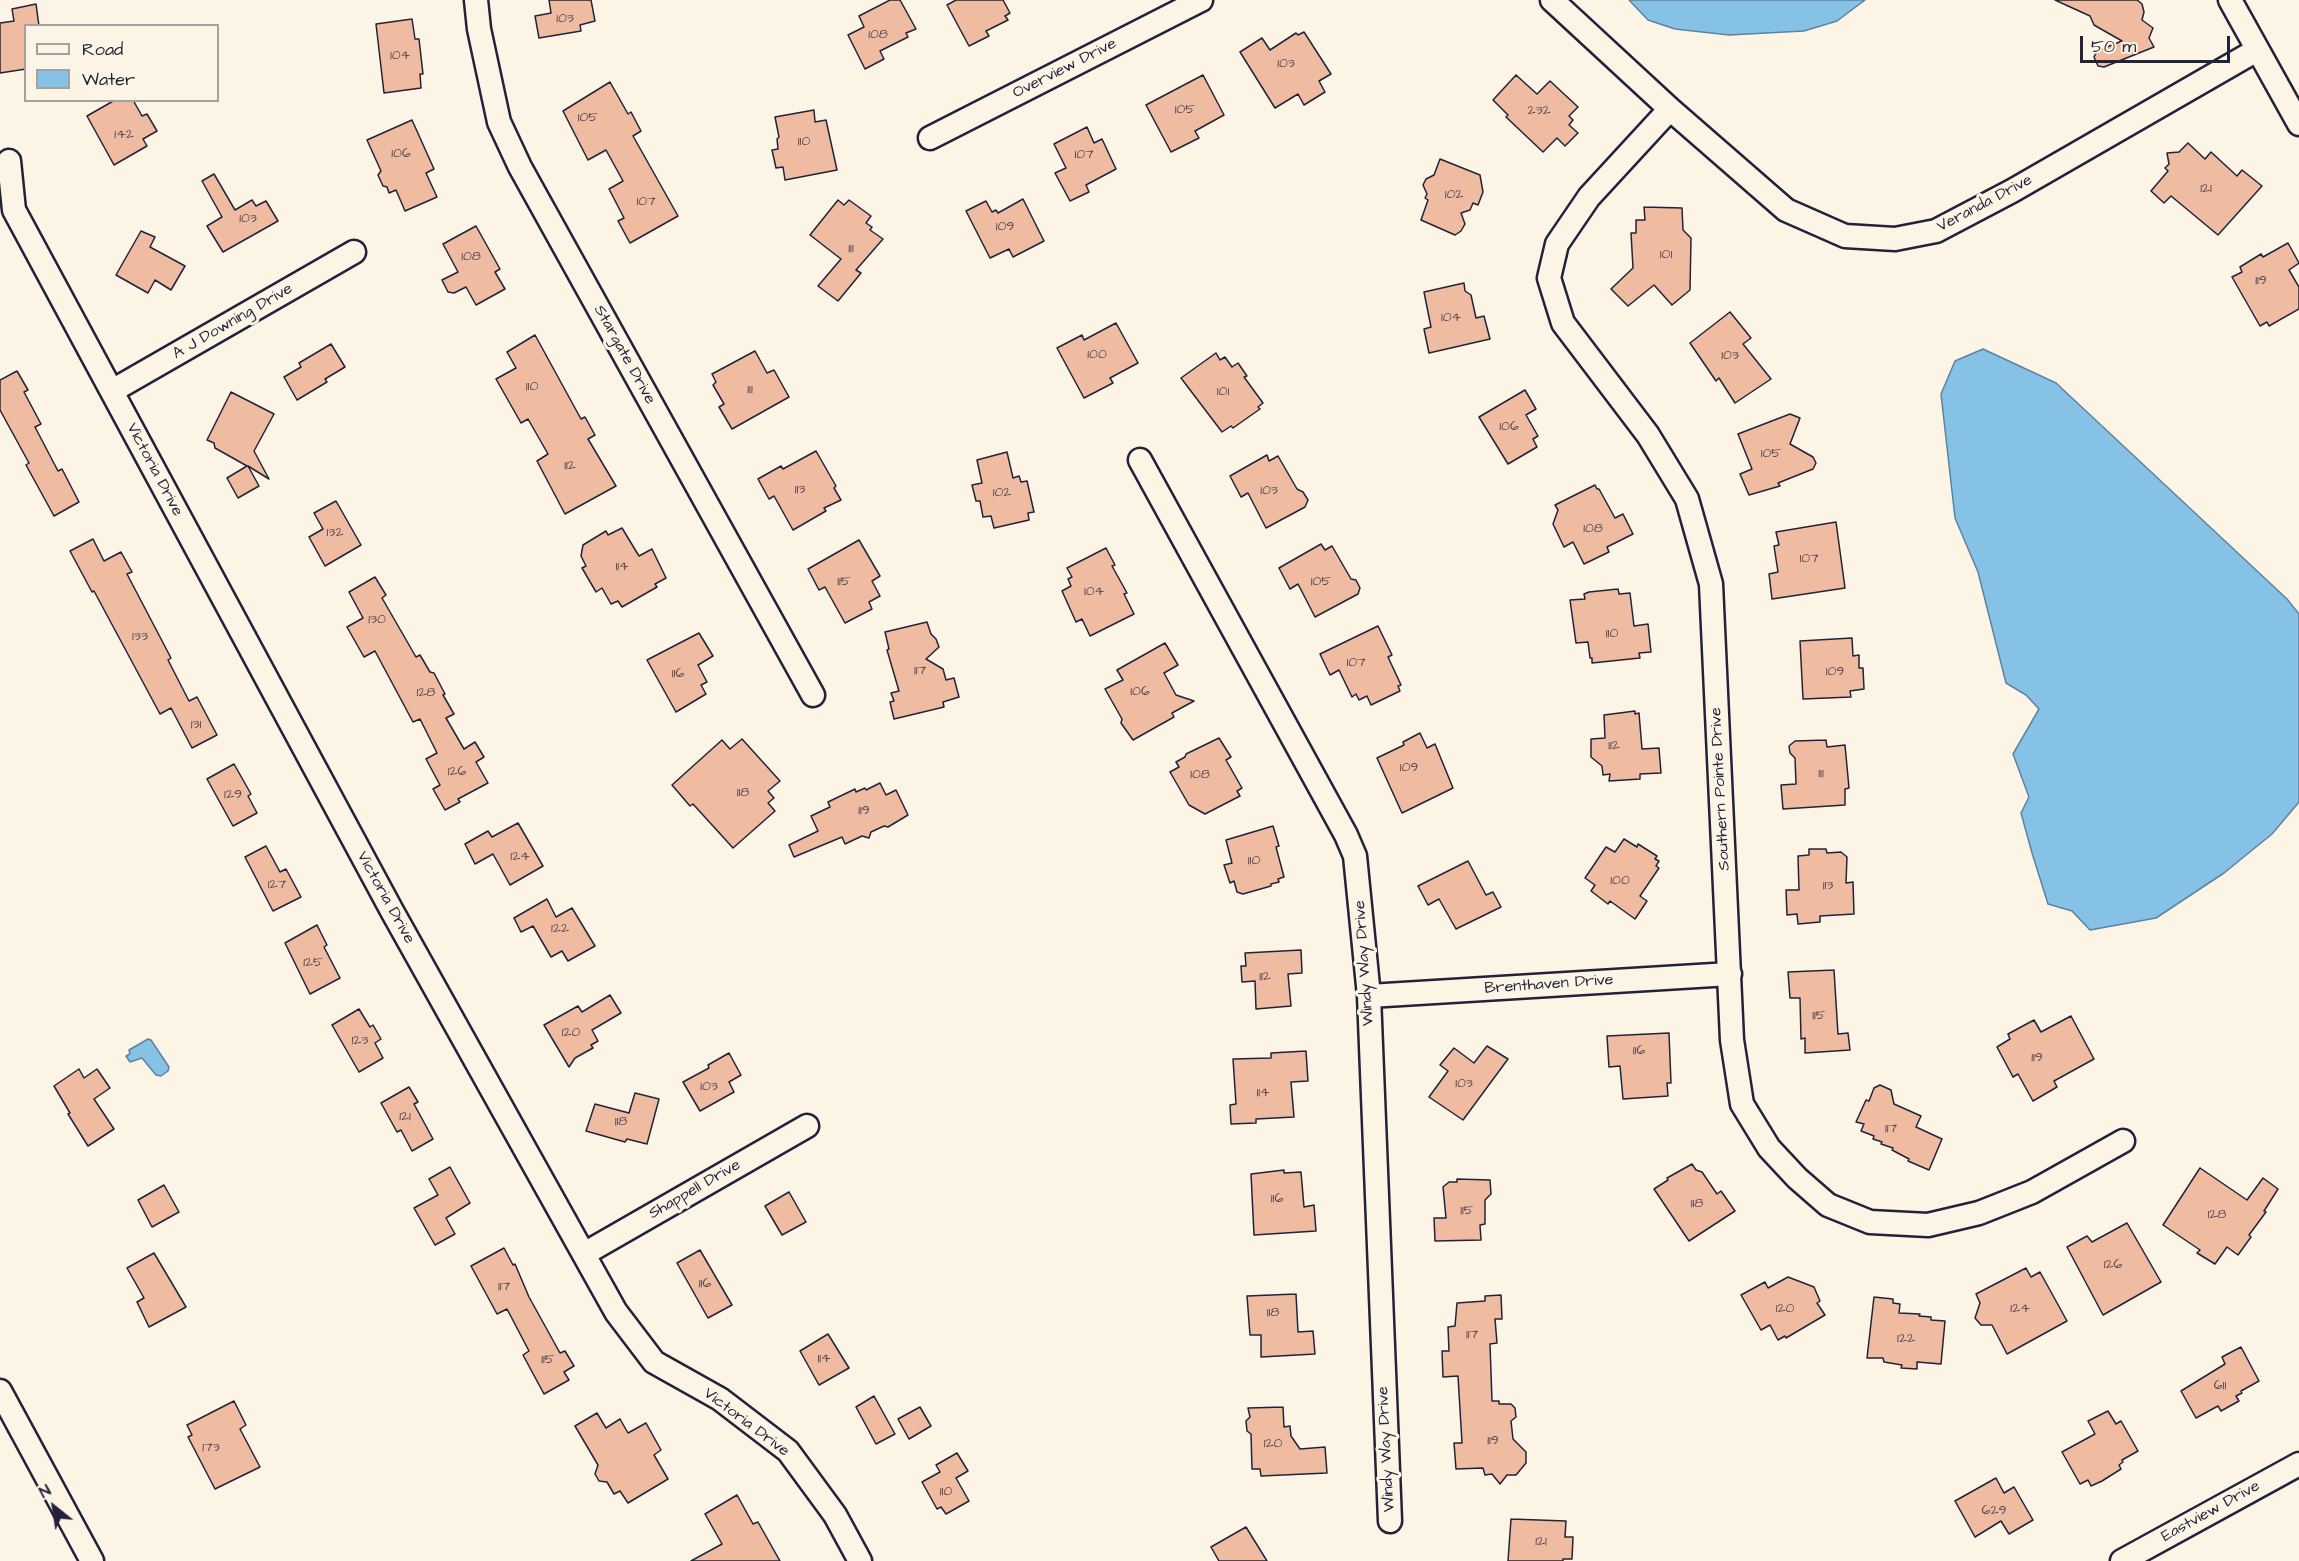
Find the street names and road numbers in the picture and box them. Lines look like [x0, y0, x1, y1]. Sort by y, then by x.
street label: Overview Drive [1010, 35, 1120, 103]
street label: Veranda Drive [1934, 171, 2036, 237]
street label: A J Downing Drive [170, 280, 296, 364]
street label: Stargate Drive [589, 302, 659, 408]
street label: Victoria Drive [121, 420, 187, 520]
street label: Southern Pointe Drive [1707, 707, 1735, 871]
street label: Victoria Drive [352, 849, 418, 947]
street label: Windy Way Drive [1351, 900, 1379, 1026]
street label: Brenthaven Drive [1484, 971, 1614, 999]
street label: Shappell Drive [646, 1156, 744, 1224]
street label: Victoria Drive [699, 1385, 793, 1461]
street label: Windy Way Drive [1374, 1386, 1400, 1512]
street label: Eastview Drive [2159, 1477, 2263, 1547]

